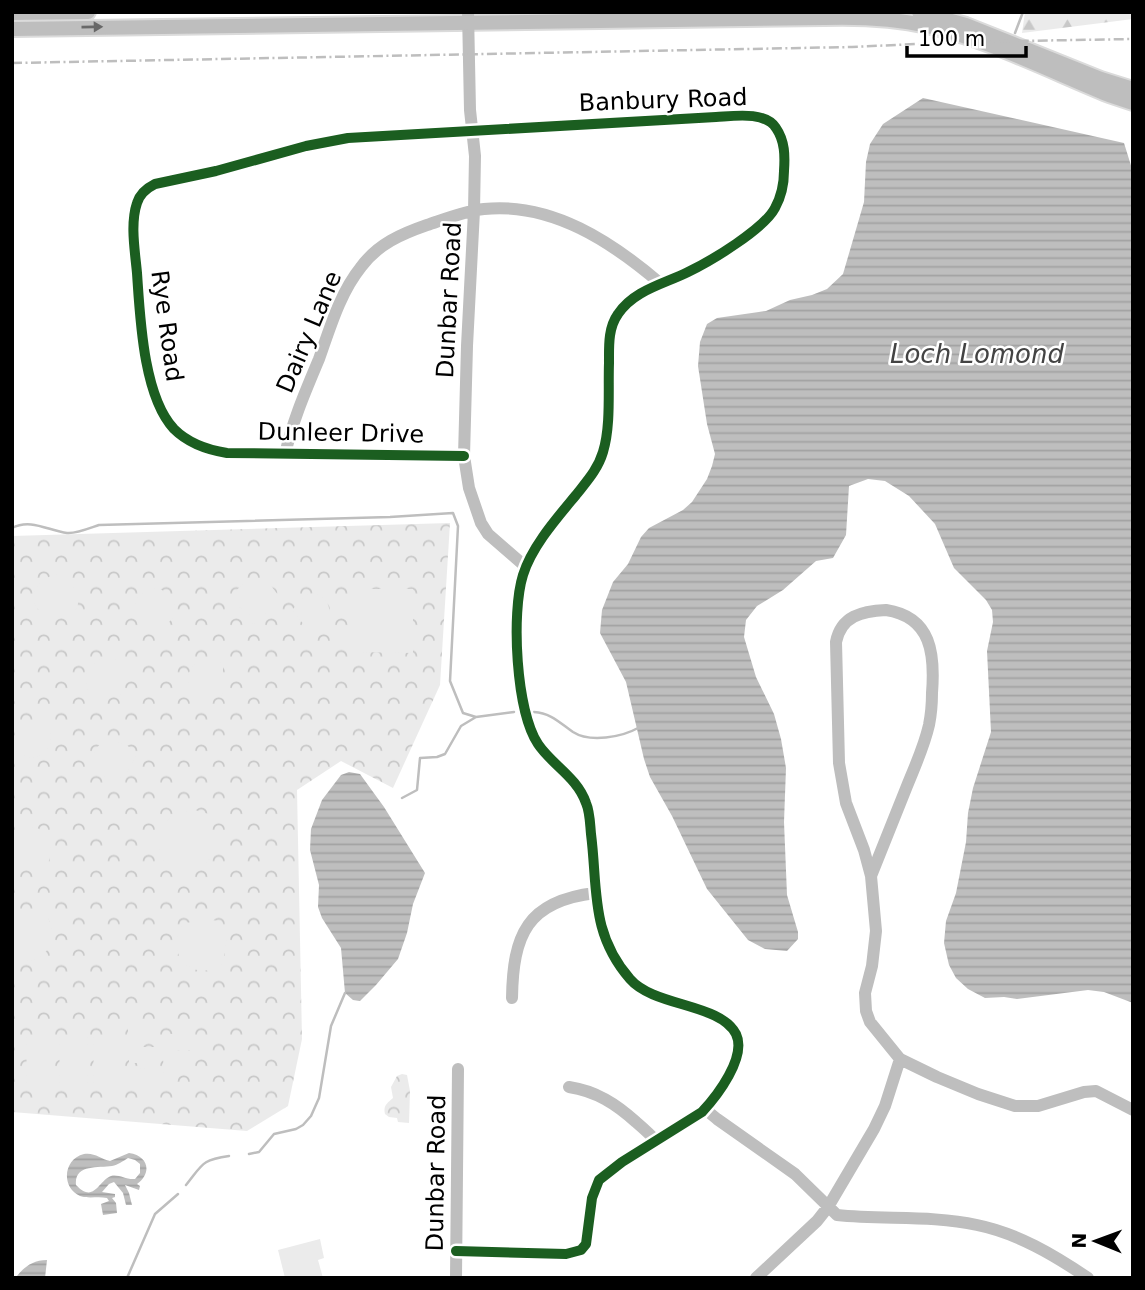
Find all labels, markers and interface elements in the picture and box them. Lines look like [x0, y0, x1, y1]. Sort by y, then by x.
scale bar [907, 14, 1026, 58]
one-way arrow [81, 22, 103, 33]
text: 100 m [918, 27, 985, 51]
street label: Banbury Road [578, 83, 748, 117]
street label: Dunbar Road [431, 221, 467, 379]
street label: Dairy Lane [271, 267, 347, 397]
street label: Rye Road [145, 269, 189, 383]
water label: Loch Lomond [890, 339, 1065, 369]
street label: Dunleer Drive [257, 418, 425, 448]
street label: Dunbar Road [421, 1094, 451, 1252]
north arrow [1061, 1206, 1131, 1276]
text: N [1068, 1233, 1090, 1249]

